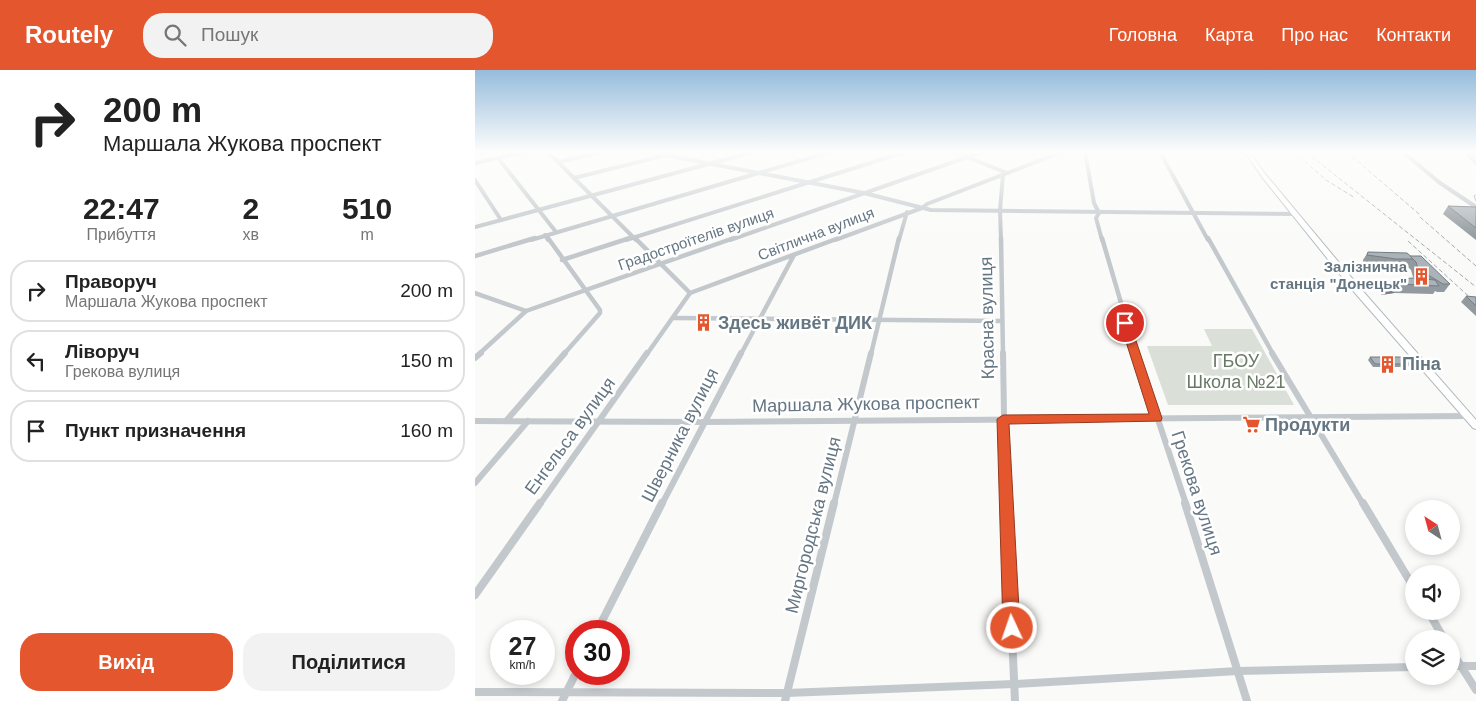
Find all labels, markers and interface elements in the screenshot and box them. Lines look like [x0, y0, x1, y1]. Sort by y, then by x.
search box [143, 13, 493, 58]
text: Routely [25, 21, 113, 48]
icon: search [161, 21, 189, 49]
text: Пошук [201, 24, 258, 45]
text: Головна [1109, 25, 1177, 45]
text: Карта [1205, 25, 1253, 45]
text: Про нас [1281, 25, 1348, 45]
text: Контакти [1376, 25, 1451, 45]
icon: right [20, 90, 85, 155]
text: 200 m [103, 90, 202, 129]
text: Маршала Жукова проспект [103, 131, 382, 156]
text: 22:47 [83, 192, 160, 225]
text: 2 [242, 192, 259, 225]
text: 510 [342, 192, 392, 225]
street label: Градостроїтелiв вулиця [616, 204, 776, 273]
street label: Світлична вулиця [755, 204, 876, 264]
text: Прибуття [87, 226, 156, 243]
text: хв [243, 226, 259, 243]
text: m [360, 226, 374, 243]
street label: Красна вулиця [976, 256, 998, 380]
place label: Залізнична станція "Донецьк" [1270, 258, 1408, 292]
building icon: Залізнична станція "Донецьк" [1411, 266, 1431, 286]
text: Праворуч [65, 271, 157, 292]
icon: right [22, 277, 50, 305]
text: 200 m [400, 280, 453, 301]
text: Маршала Жукова проспект [65, 293, 268, 310]
pin [1104, 302, 1146, 344]
icon: arrive [1111, 309, 1139, 337]
building icon: Здесь живёт ДИК [694, 313, 714, 333]
place label: Здесь живёт ДИК [718, 313, 873, 333]
text: Ліворуч [65, 341, 140, 362]
icon: left [22, 347, 50, 375]
text: 150 m [400, 350, 453, 371]
park label: ГБОУ Школа №21 [1186, 351, 1286, 392]
building icon: Піна [1378, 354, 1398, 374]
place label: Піна [1402, 354, 1442, 374]
text: Грекова вулиця [65, 363, 180, 380]
street label: Шверника вулиця [638, 365, 722, 505]
street label: Енгельса вулиця [521, 374, 619, 498]
street label: Маршала Жукова проспект [752, 392, 980, 416]
supermarket icon: Продукти [1241, 415, 1261, 435]
place label: Продукти [1265, 415, 1350, 435]
icon: arrive [22, 417, 50, 445]
text: Пункт призначення [65, 420, 246, 441]
text: 160 m [400, 420, 453, 441]
street label: Грекова вулиця [1167, 428, 1227, 558]
street label: Миргородська вулиця [781, 435, 845, 615]
north arrow [1405, 500, 1460, 555]
map controls [1405, 500, 1460, 685]
button: sound [1405, 565, 1460, 620]
position arrow [985, 601, 1037, 653]
speed limit sign: 30 [565, 620, 630, 685]
button: layers [1405, 630, 1460, 685]
text: 27 [509, 632, 536, 660]
button: Вихід [20, 633, 233, 691]
button: Поділитися [243, 633, 455, 691]
text: km/h [509, 658, 536, 672]

